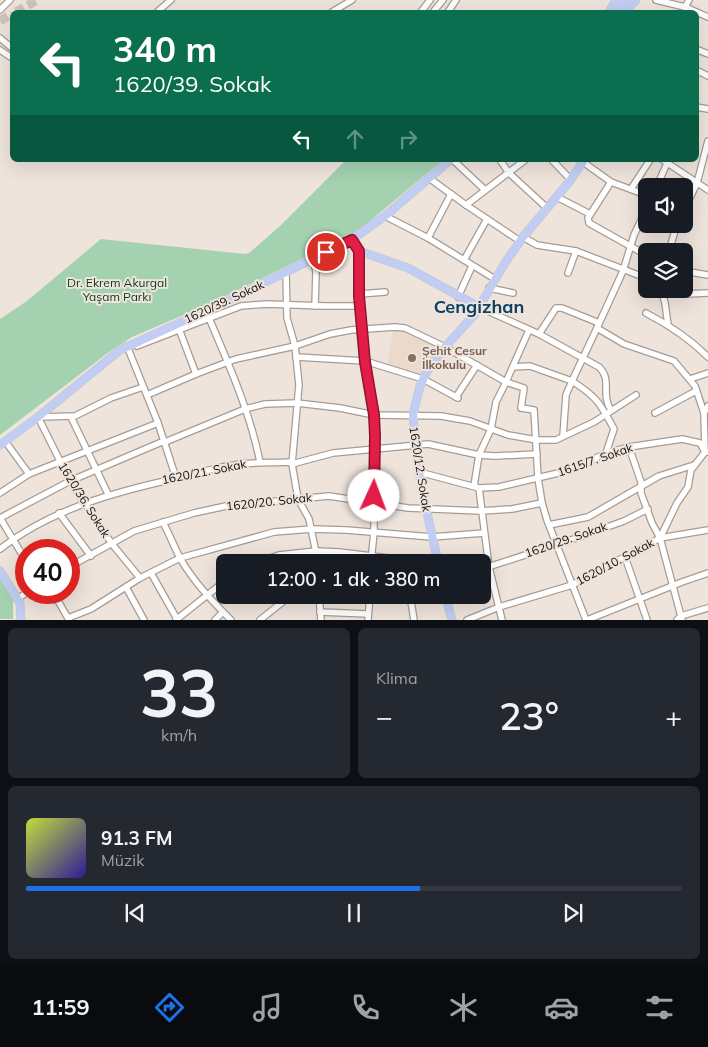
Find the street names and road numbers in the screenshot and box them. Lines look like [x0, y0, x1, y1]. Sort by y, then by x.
street label: 1620/39. Sokak [181, 276, 267, 327]
street label: 1620/12. Sokak [406, 425, 435, 514]
street label: 1615/7. Sokak [555, 439, 635, 480]
street label: 1620/21. Sokak [160, 456, 249, 487]
street label: 1620/36. Sokak [55, 459, 114, 541]
street label: 1620/20. Sokak [225, 489, 313, 513]
street label: 1620/29. Sokak [523, 518, 610, 561]
street label: 1620/10. Sokak [573, 534, 657, 588]

